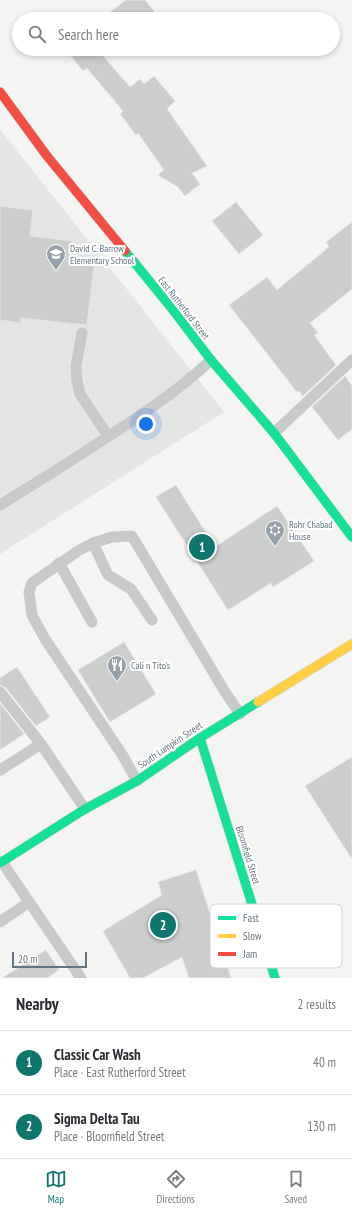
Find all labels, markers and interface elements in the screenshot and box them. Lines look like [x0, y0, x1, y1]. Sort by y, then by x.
search box [12, 12, 340, 56]
icon: search [26, 23, 48, 45]
text: Search here [58, 25, 119, 44]
place label: David C. Barrow Elementary School [70, 242, 135, 267]
school or university icon: David C. Barrow Elementary School [45, 243, 67, 271]
street label: East Rutherford Street [155, 274, 213, 342]
your location [136, 414, 156, 434]
place label: Rohr Chabad House [289, 518, 333, 543]
synagogue icon: Rohr Chabad House [264, 519, 286, 547]
pin: 1 [189, 532, 215, 562]
restaurant icon: Cali n Tito's [106, 654, 128, 682]
place label: Cali n Tito's [131, 659, 171, 672]
street label: South Lumpkin Street [135, 719, 205, 771]
street label: Bloomfield Street [233, 824, 263, 886]
legend [210, 904, 342, 968]
pin: 2 [150, 910, 176, 940]
text: Fast [243, 911, 259, 925]
text: Slow [243, 929, 262, 943]
text: Jam [242, 947, 257, 961]
scale bar [12, 950, 87, 969]
text: 20 m [18, 952, 37, 966]
text: Nearby [16, 993, 59, 1015]
text: 2 results [297, 996, 336, 1013]
text: Classic Car Wash [54, 1045, 141, 1064]
text: 1 [26, 1054, 32, 1071]
text: 40 m [313, 1054, 336, 1071]
text: Place · East Rutherford Street [54, 1064, 185, 1081]
text: Sigma Delta Tau [54, 1109, 140, 1128]
text: 2 [26, 1118, 32, 1135]
text: 130 m [307, 1118, 336, 1135]
text: Place · Bloomfield Street [54, 1128, 164, 1145]
tab: Map [45, 1168, 67, 1206]
tab: Directions [157, 1168, 195, 1206]
tab: Saved [284, 1168, 307, 1206]

